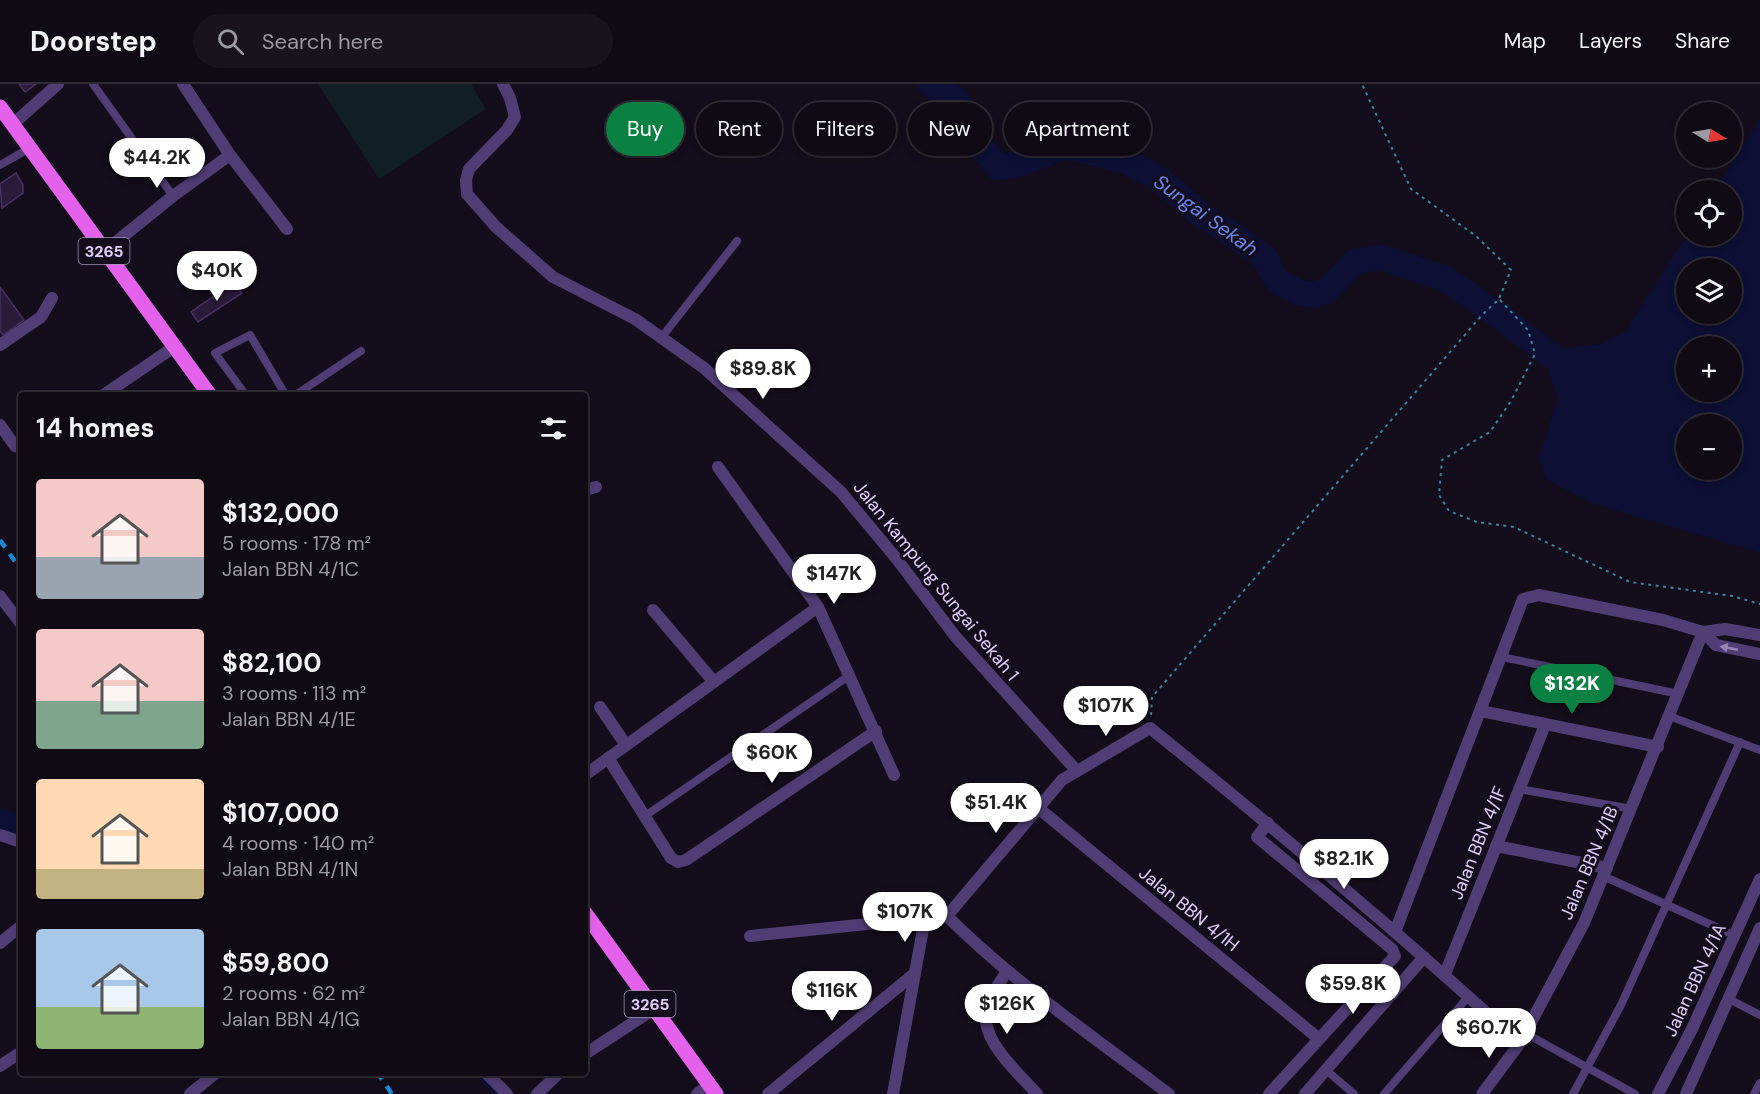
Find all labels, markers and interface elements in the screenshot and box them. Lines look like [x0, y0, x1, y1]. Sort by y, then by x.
search box [193, 14, 613, 68]
text: Doorstep [30, 23, 157, 60]
icon: search [214, 25, 247, 58]
text: Search here [262, 27, 383, 56]
text: Map [1504, 27, 1546, 55]
text: Layers [1579, 27, 1642, 55]
text: Share [1675, 27, 1730, 55]
chip: Buy [606, 102, 684, 156]
chip: Rent [696, 102, 782, 156]
chip: Filters [794, 102, 896, 156]
chip: New [908, 102, 992, 156]
chip: Apartment [1004, 102, 1151, 156]
north arrow [1676, 102, 1742, 168]
map controls [1676, 102, 1742, 480]
pin: $44.2K [108, 138, 206, 189]
text: $44.2K [123, 144, 191, 170]
water label: Sungai Sekah [1149, 168, 1263, 262]
button: locate [1676, 180, 1742, 246]
road number: 3265 [78, 238, 130, 264]
pin: $40K [181, 251, 253, 302]
text: $40K [191, 257, 243, 283]
button: layers [1676, 258, 1742, 324]
button: + [1676, 336, 1742, 402]
pin: $89.8K [714, 349, 812, 400]
text: $89.8K [729, 355, 797, 381]
text: 14 homes [36, 411, 154, 445]
icon: filters [537, 412, 570, 445]
button: − [1676, 414, 1742, 480]
street label: Jalan Kampung Sungai Sekah 1 [848, 476, 1024, 686]
text: $132,000 [222, 496, 339, 530]
icon: home [84, 503, 156, 575]
text: 5 rooms · 178 m² [222, 530, 371, 556]
pin: $147K [792, 554, 876, 605]
text: Jalan BBN 4/1C [222, 556, 359, 582]
text: $147K [806, 560, 862, 586]
one-way arrow [1719, 643, 1738, 652]
text: $82,100 [222, 646, 321, 680]
icon: home [84, 653, 156, 725]
pin: $132K [1530, 664, 1614, 715]
text: $132K [1544, 670, 1600, 696]
text: 3 rooms · 113 m² [222, 680, 366, 706]
pin: $107K [1064, 686, 1148, 737]
text: $107K [1077, 692, 1135, 718]
text: Jalan BBN 4/1E [222, 706, 356, 732]
pin: $60K [736, 733, 808, 784]
text: $60K [746, 739, 798, 765]
pin: $51.4K [947, 783, 1045, 834]
street label: Jalan BBN 4/1F [1444, 783, 1512, 903]
text: $51.4K [965, 789, 1027, 815]
text: $107,000 [222, 796, 339, 830]
street label: Jalan BBN 4/1B [1554, 802, 1624, 923]
icon: home [84, 803, 156, 875]
text: 4 rooms · 140 m² [222, 830, 374, 856]
pin: $82.1K [1295, 839, 1393, 890]
text: $82.1K [1314, 845, 1374, 871]
text: Jalan BBN 4/1N [222, 856, 358, 882]
street label: Jalan BBN 4/1H [1134, 861, 1244, 957]
pin: $107K [863, 892, 947, 943]
text: $107K [876, 898, 934, 924]
street label: Jalan BBN 4/1A [1658, 920, 1732, 1040]
text: $59,800 [222, 946, 329, 980]
icon: home [84, 953, 156, 1025]
pin: $59.8K [1304, 964, 1402, 1015]
text: $59.8K [1320, 970, 1386, 996]
pin: $116K [790, 971, 874, 1022]
text: $116K [806, 977, 858, 1003]
text: 2 rooms · 62 m² [222, 980, 365, 1006]
pin: $126K [965, 984, 1049, 1035]
text: $126K [979, 990, 1035, 1016]
road number: 3265 [624, 991, 676, 1017]
text: Jalan BBN 4/1G [222, 1006, 360, 1032]
pin: $60.7K [1440, 1008, 1538, 1059]
text: $60.7K [1456, 1014, 1522, 1040]

